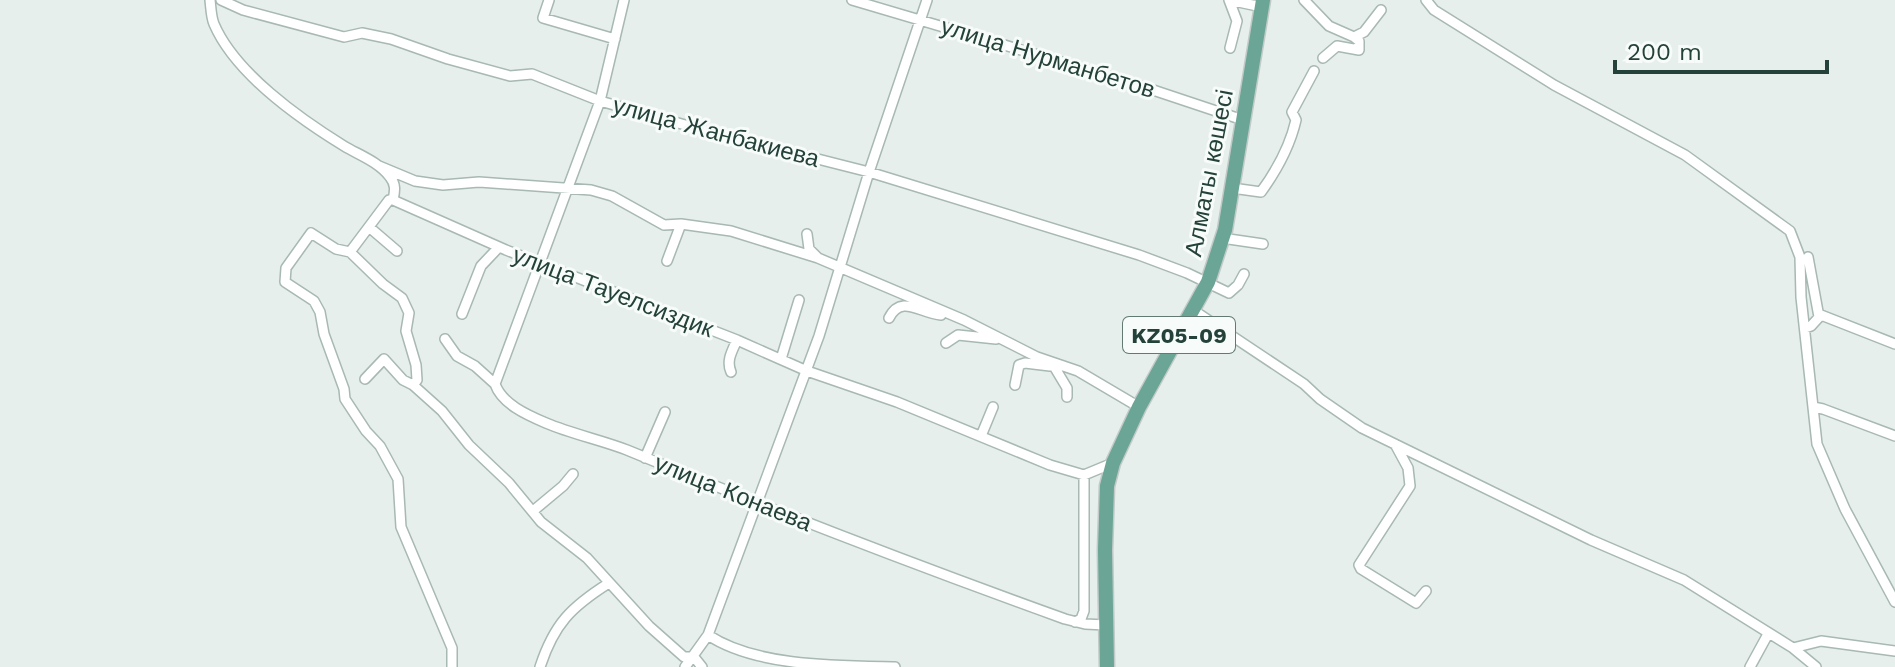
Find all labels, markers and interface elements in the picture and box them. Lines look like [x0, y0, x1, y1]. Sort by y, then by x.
street label: улица Нурманбетов [938, 12, 1158, 104]
scale bar [1615, 24, 1827, 74]
text: 200 m [1627, 38, 1702, 66]
street label: Алматы көшесі [1179, 87, 1239, 259]
street label: улица Жанбакиева [610, 91, 823, 173]
street label: улица Тауелсиздик [509, 241, 718, 343]
road number: KZ05-09 [1123, 317, 1235, 353]
street label: улица Конаева [650, 449, 816, 538]

